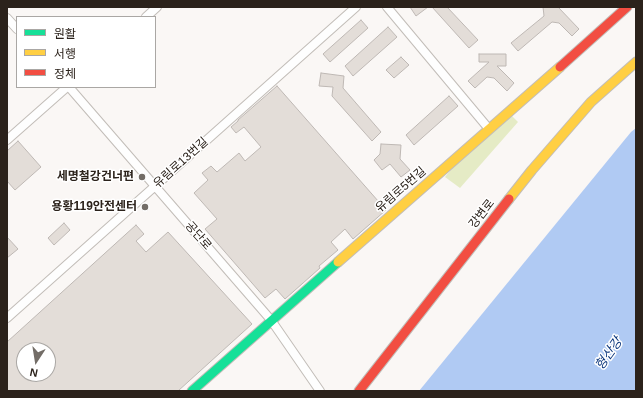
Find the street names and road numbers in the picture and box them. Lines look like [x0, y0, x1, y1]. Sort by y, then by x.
street label: 유림로13번길 [151, 135, 211, 191]
street label: 유림로5번길 [373, 164, 429, 216]
street label: 강변로 [466, 197, 498, 231]
street label: 공단로 [182, 219, 214, 253]

